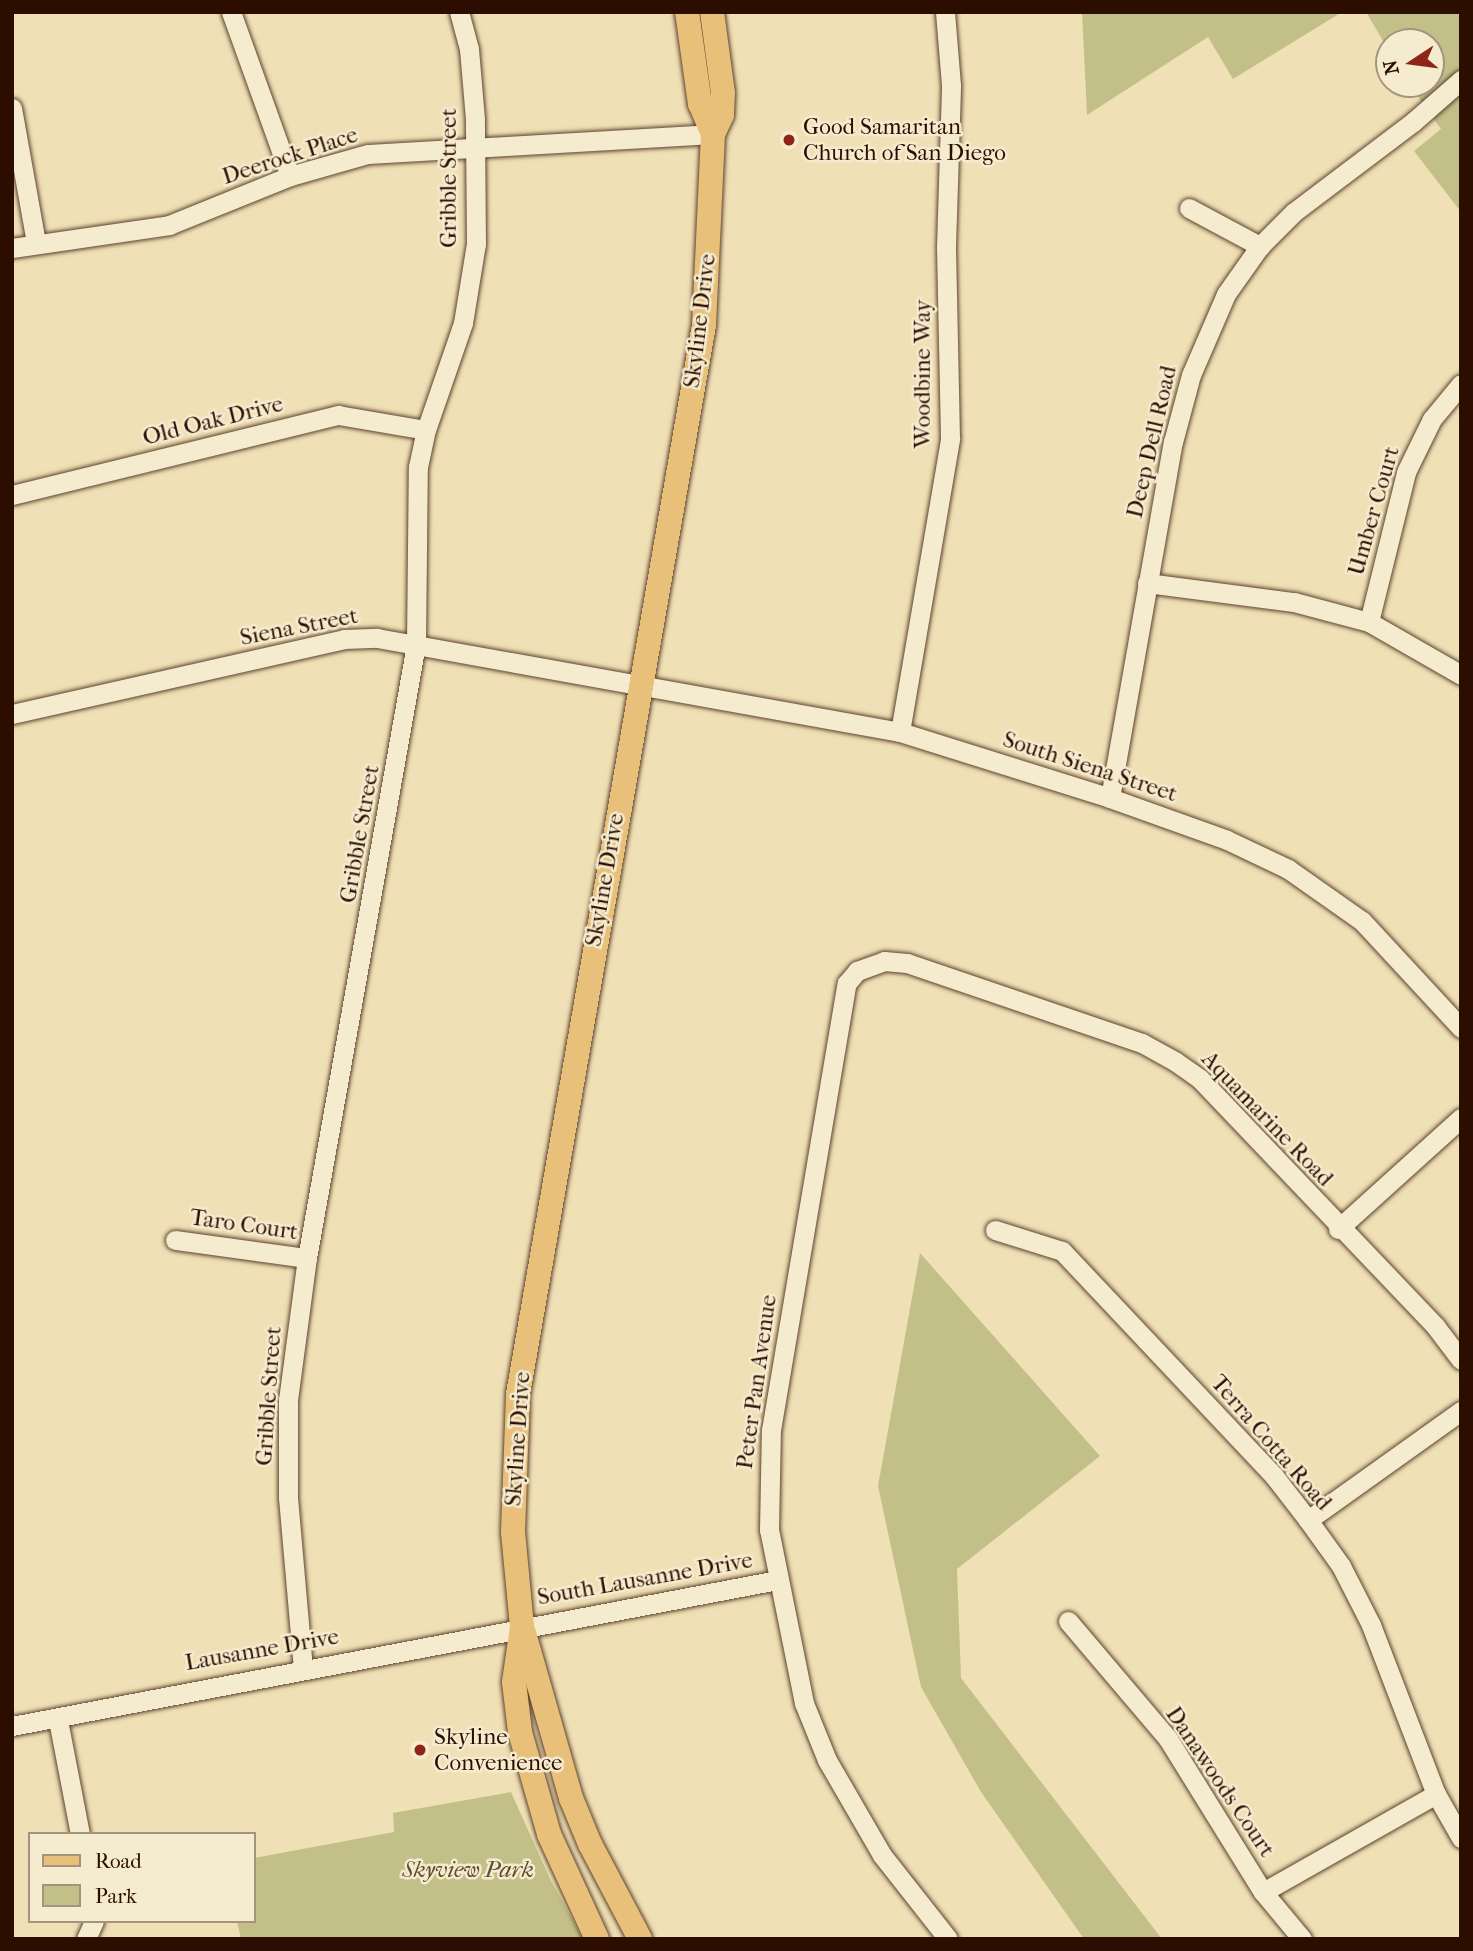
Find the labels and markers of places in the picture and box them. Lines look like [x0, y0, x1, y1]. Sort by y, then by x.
place label: Good Samaritan Church of San Diego [803, 113, 1006, 167]
marker: Good Samaritan Church of San Diego [781, 132, 797, 148]
place label: Skyline Convenience [434, 1723, 562, 1777]
marker: Skyline Convenience [412, 1742, 428, 1758]

